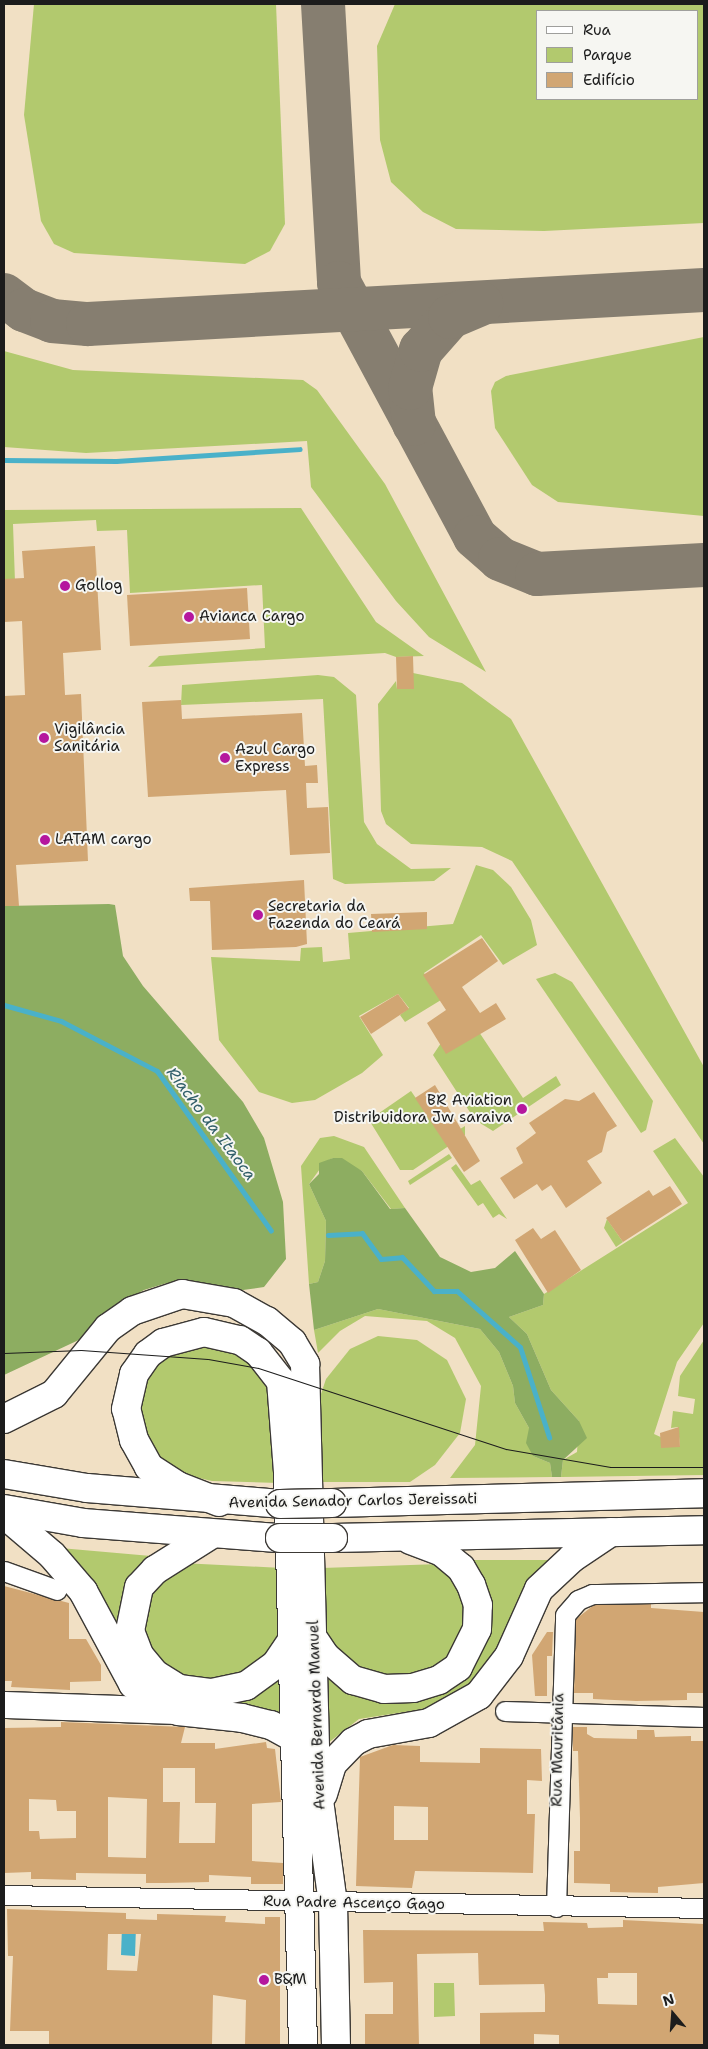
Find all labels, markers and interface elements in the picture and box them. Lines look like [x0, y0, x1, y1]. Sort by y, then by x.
legend [536, 10, 698, 100]
text: Rua [583, 20, 611, 40]
text: Parque [583, 45, 632, 65]
text: Edifício [583, 70, 635, 90]
place label: Gollog [75, 577, 122, 595]
marker: Gollog [59, 580, 71, 592]
place label: Avianca Cargo [199, 608, 304, 626]
marker: Avianca Cargo [183, 611, 195, 623]
place label: Vigilância Sanitária [54, 720, 125, 755]
marker: Vigilância Sanitária [38, 732, 50, 744]
place label: Azul Cargo Express [235, 740, 315, 775]
marker: Azul Cargo Express [219, 752, 231, 764]
place label: LATAM cargo [55, 831, 152, 849]
marker: LATAM cargo [39, 834, 51, 846]
place label: Secretaria da Fazenda do Ceará [268, 897, 400, 932]
marker: Secretaria da Fazenda do Ceará [252, 909, 264, 921]
water label: Riacho da Itaoca [162, 1064, 260, 1184]
place label: BR Aviation Distribuidora Jw saraiva [334, 1091, 512, 1126]
marker: BR Aviation Distribuidora Jw saraiva [516, 1103, 528, 1115]
street label: Avenida Senador Carlos Jereissati [228, 1490, 478, 1512]
street label: Avenida Bernardo Manuel [305, 1620, 329, 1810]
street label: Rua Mauritânia [548, 1693, 568, 1807]
street label: Rua Padre Ascenço Gago [263, 1892, 445, 1914]
place label: B&M [274, 1971, 307, 1989]
marker: B&M [258, 1974, 270, 1986]
north arrow [648, 1989, 698, 2039]
text: N [660, 1989, 676, 2010]

